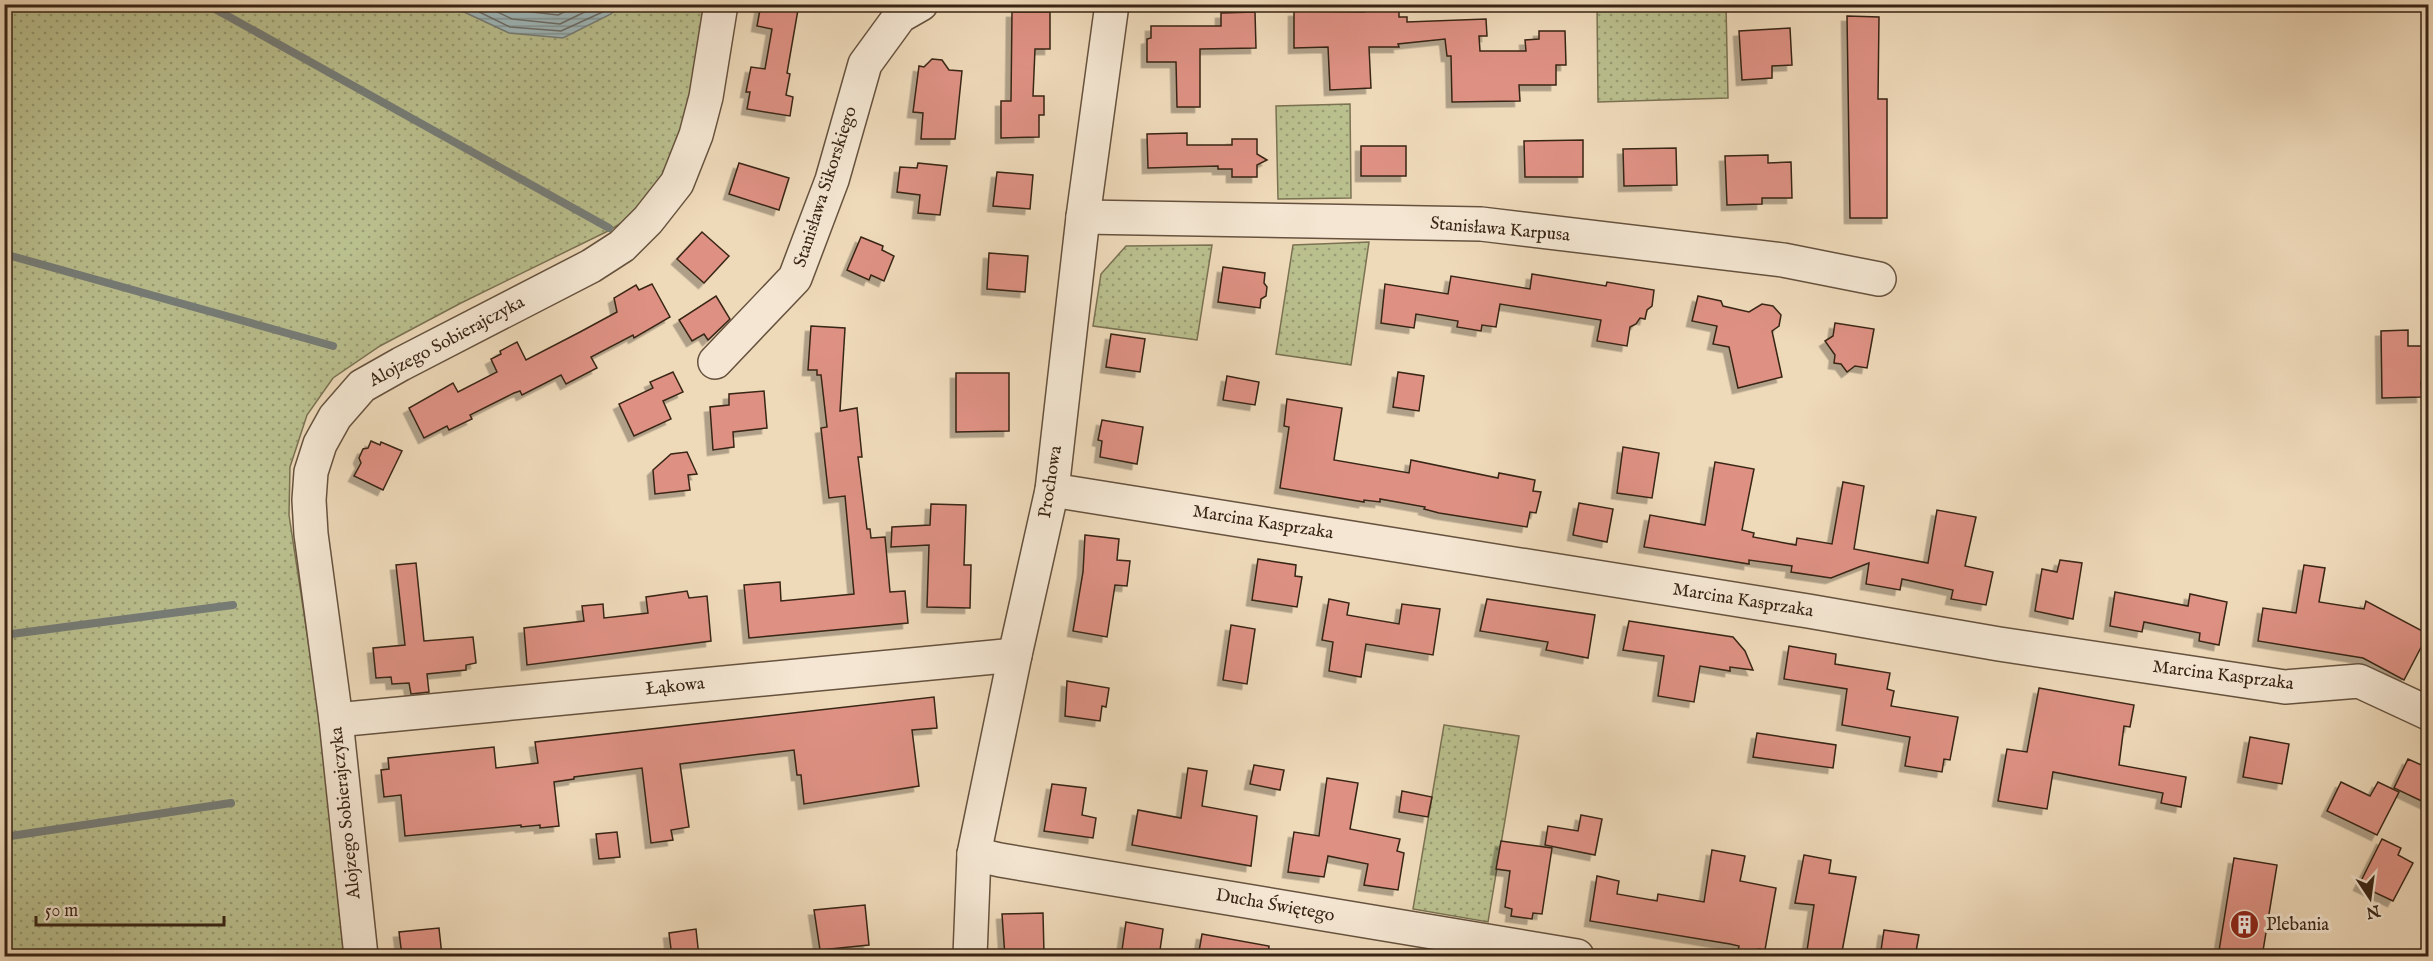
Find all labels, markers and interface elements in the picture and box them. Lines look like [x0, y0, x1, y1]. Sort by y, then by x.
street label: Stanisława Sikorskiego [789, 103, 863, 270]
street label: Stanisława Karpusa [1429, 212, 1571, 248]
street label: Alojzego Sobierajczyka [364, 291, 529, 393]
street label: Prochowa [1034, 444, 1068, 520]
street label: Marcina Kasprzaka [1191, 501, 1335, 546]
street label: Marcina Kasprzaka [1671, 579, 1815, 624]
street label: Marcina Kasprzaka [2151, 656, 2295, 696]
street label: Łąkowa [644, 672, 706, 702]
street label: Alojzego Sobierajczyka [325, 726, 367, 901]
north arrow [2340, 868, 2400, 928]
street label: Ducha Świętego [1214, 882, 1337, 928]
scale bar [36, 889, 224, 927]
text: N [2364, 899, 2383, 922]
text: 50 m [45, 900, 78, 923]
building icon: Plebania [2229, 909, 2261, 941]
place label: Plebania [2266, 914, 2329, 937]

